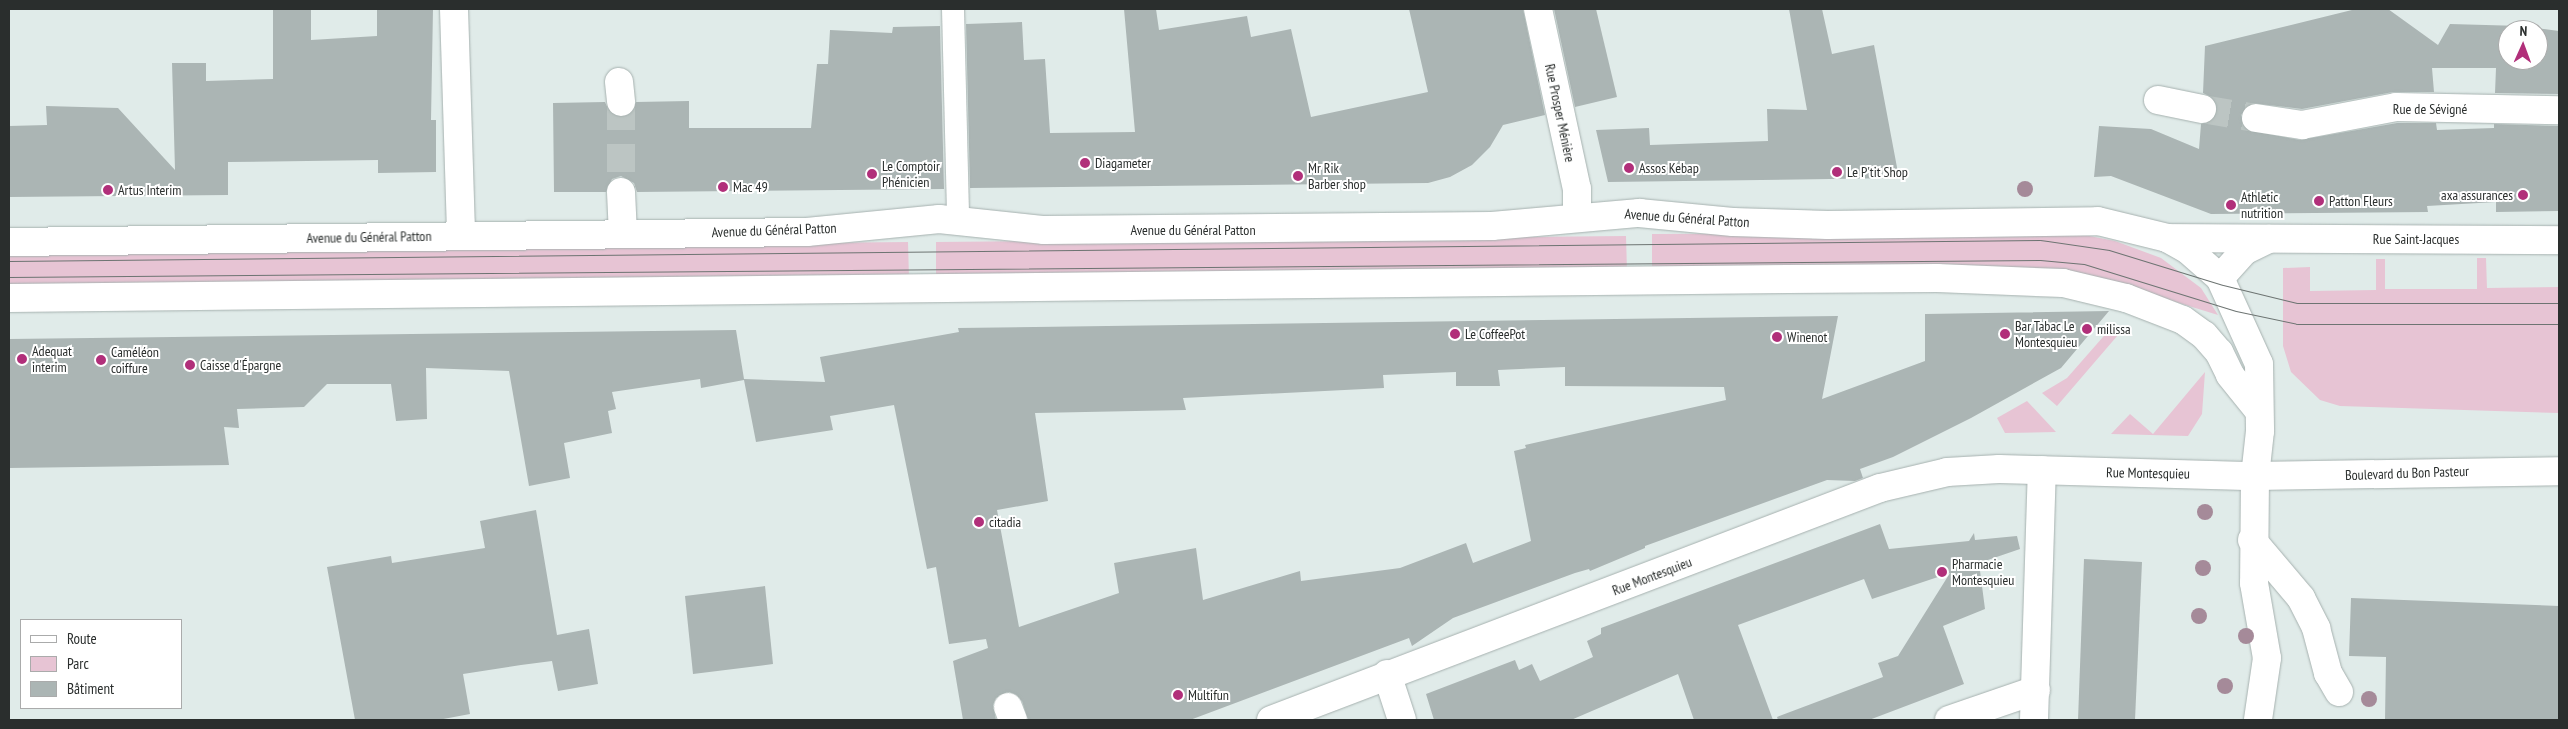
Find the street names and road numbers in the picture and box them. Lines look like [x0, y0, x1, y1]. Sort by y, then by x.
street label: Rue Prosper Ménière [1541, 62, 1579, 164]
street label: Rue de Sévigné [2393, 101, 2467, 117]
street label: Avenue du Général Patton [1624, 205, 1750, 231]
street label: Avenue du Général Patton [711, 219, 837, 241]
street label: Avenue du Général Patton [1130, 222, 1256, 238]
street label: Avenue du Général Patton [306, 228, 432, 246]
street label: Rue Saint-Jacques [2373, 231, 2459, 247]
street label: Boulevard du Bon Pasteur [2345, 462, 2469, 484]
street label: Rue Montesquieu [2106, 464, 2190, 482]
street label: Rue Montesquieu [1610, 553, 1694, 599]

